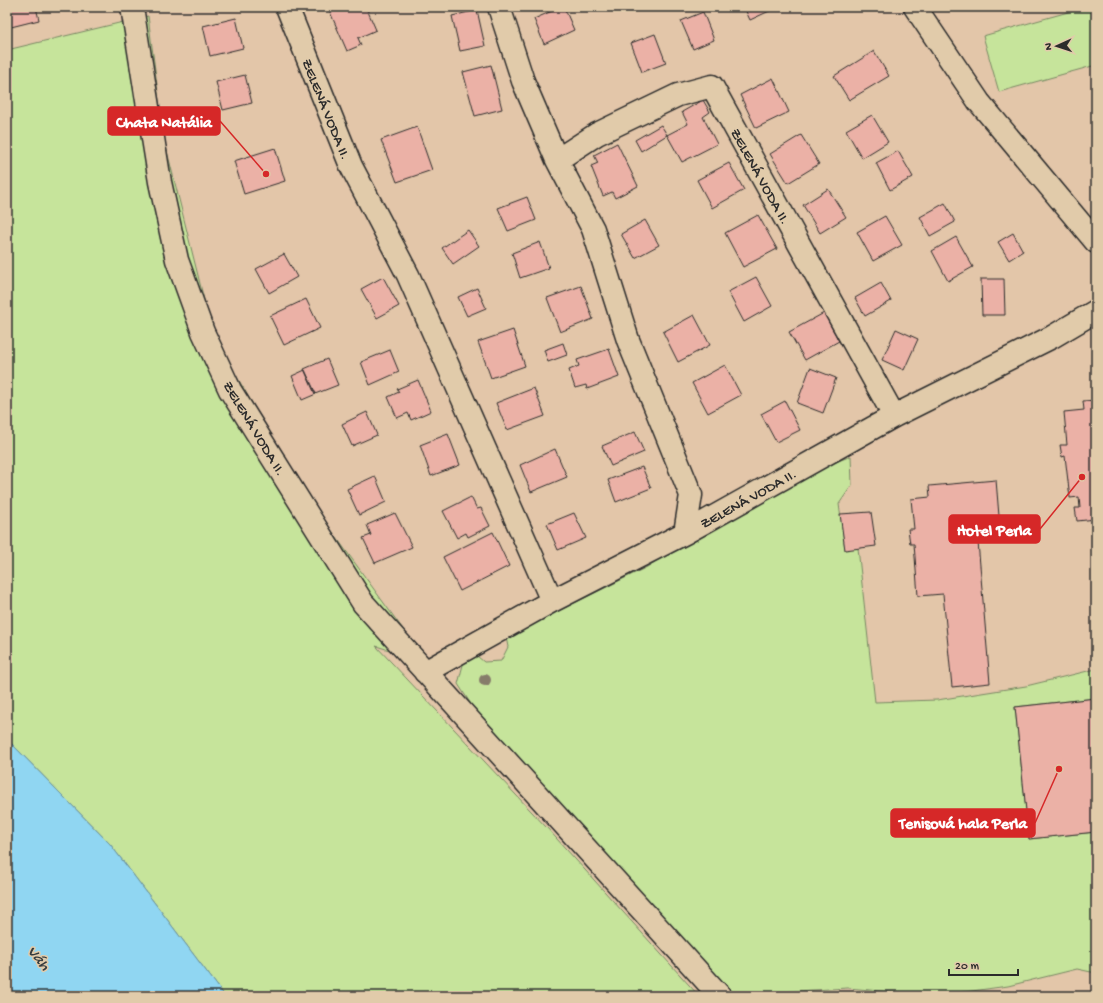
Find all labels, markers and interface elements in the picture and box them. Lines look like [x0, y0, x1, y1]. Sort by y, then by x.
north arrow [1037, 26, 1077, 66]
text: N [1043, 43, 1055, 50]
street label: ZELENÁ VODA II. [297, 57, 354, 163]
callout: Chata Natália [108, 107, 220, 135]
text: Chata Natália [115, 115, 213, 134]
street label: ZELENÁ VODA II. [725, 126, 793, 228]
street label: ZELENÁ VODA II. [218, 378, 289, 480]
street label: ZELENÁ VODA II. [698, 466, 800, 534]
callout: Hotel Perla [949, 515, 1040, 543]
text: Hotel Perla [957, 523, 1032, 542]
callout: Tenisová hala Perla [891, 809, 1035, 837]
text: Tenisová hala Perla [897, 816, 1028, 835]
water label: Váh [22, 943, 53, 976]
scale bar [949, 951, 1018, 977]
text: 20 m [955, 960, 980, 974]

